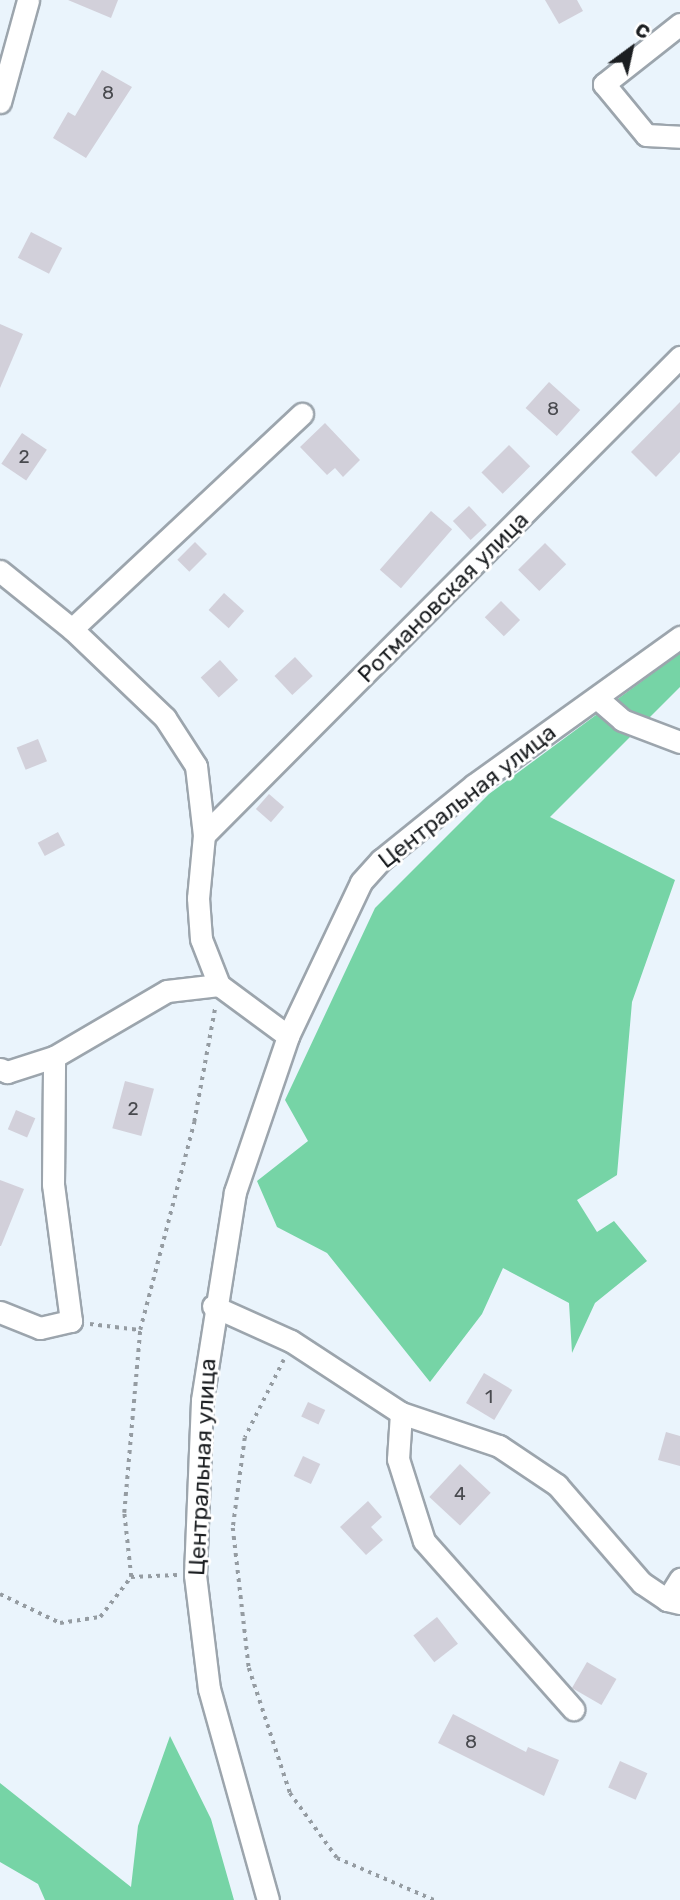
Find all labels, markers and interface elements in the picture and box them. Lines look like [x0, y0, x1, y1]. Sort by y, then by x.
north arrow [596, 14, 666, 84]
text: С [631, 18, 655, 44]
house number: 8 [102, 82, 114, 104]
house number: 8 [547, 398, 559, 420]
house number: 2 [18, 446, 30, 468]
street label: Ротмановская улица [352, 506, 534, 688]
street label: Центральная улица [373, 718, 561, 874]
house number: 2 [127, 1098, 139, 1120]
street label: Центральная улица [183, 1358, 221, 1576]
house number: 1 [485, 1386, 493, 1408]
house number: 4 [454, 1483, 466, 1505]
house number: 8 [465, 1731, 477, 1753]

